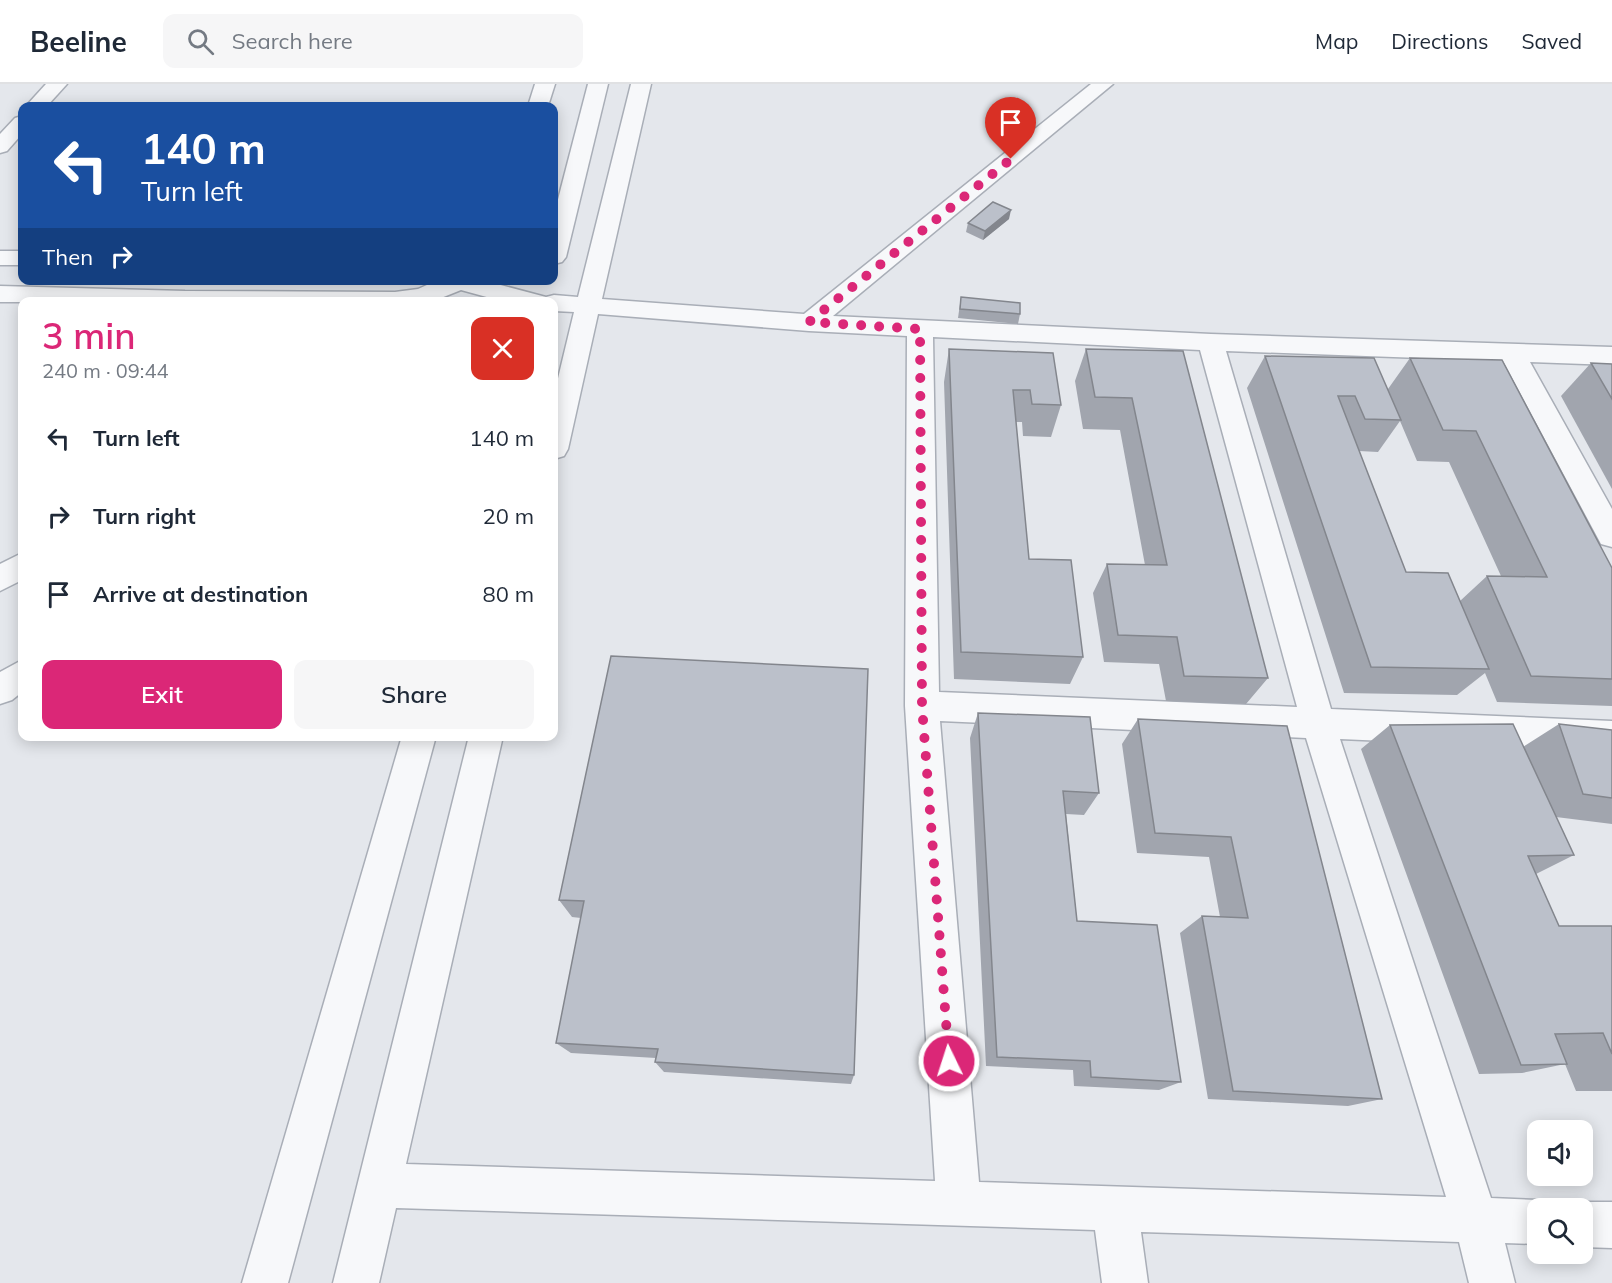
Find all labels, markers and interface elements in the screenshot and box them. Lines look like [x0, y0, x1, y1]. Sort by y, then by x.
search box [163, 14, 583, 68]
text: Beeline [30, 24, 127, 59]
icon: search [184, 25, 217, 58]
text: Search here [232, 27, 353, 55]
text: Map [1315, 28, 1358, 54]
text: Directions [1391, 28, 1488, 54]
text: Saved [1521, 28, 1582, 54]
pin [985, 97, 1036, 159]
icon: arrive [994, 106, 1027, 139]
text: 140 m [141, 122, 266, 175]
icon: left [42, 126, 120, 204]
text: Turn left [141, 174, 243, 208]
icon: right [105, 240, 138, 273]
text: Then [42, 243, 93, 271]
text: 3 min [42, 313, 136, 358]
button: close [471, 317, 534, 380]
text: 240 m · 09:44 [42, 358, 168, 383]
icon: left [42, 422, 75, 455]
text: Turn left [93, 424, 180, 452]
text: 140 m [469, 424, 534, 452]
icon: right [42, 500, 75, 533]
text: Turn right [93, 502, 196, 530]
text: 20 m [483, 502, 534, 530]
icon: arrive [42, 578, 75, 611]
text: Arrive at destination [93, 580, 308, 608]
text: 80 m [483, 580, 534, 608]
button: Exit [42, 660, 282, 729]
button: Share [294, 660, 534, 729]
position arrow [917, 1029, 981, 1093]
map controls [1527, 1120, 1593, 1264]
button: sound [1527, 1120, 1593, 1186]
button: search [1527, 1198, 1593, 1264]

